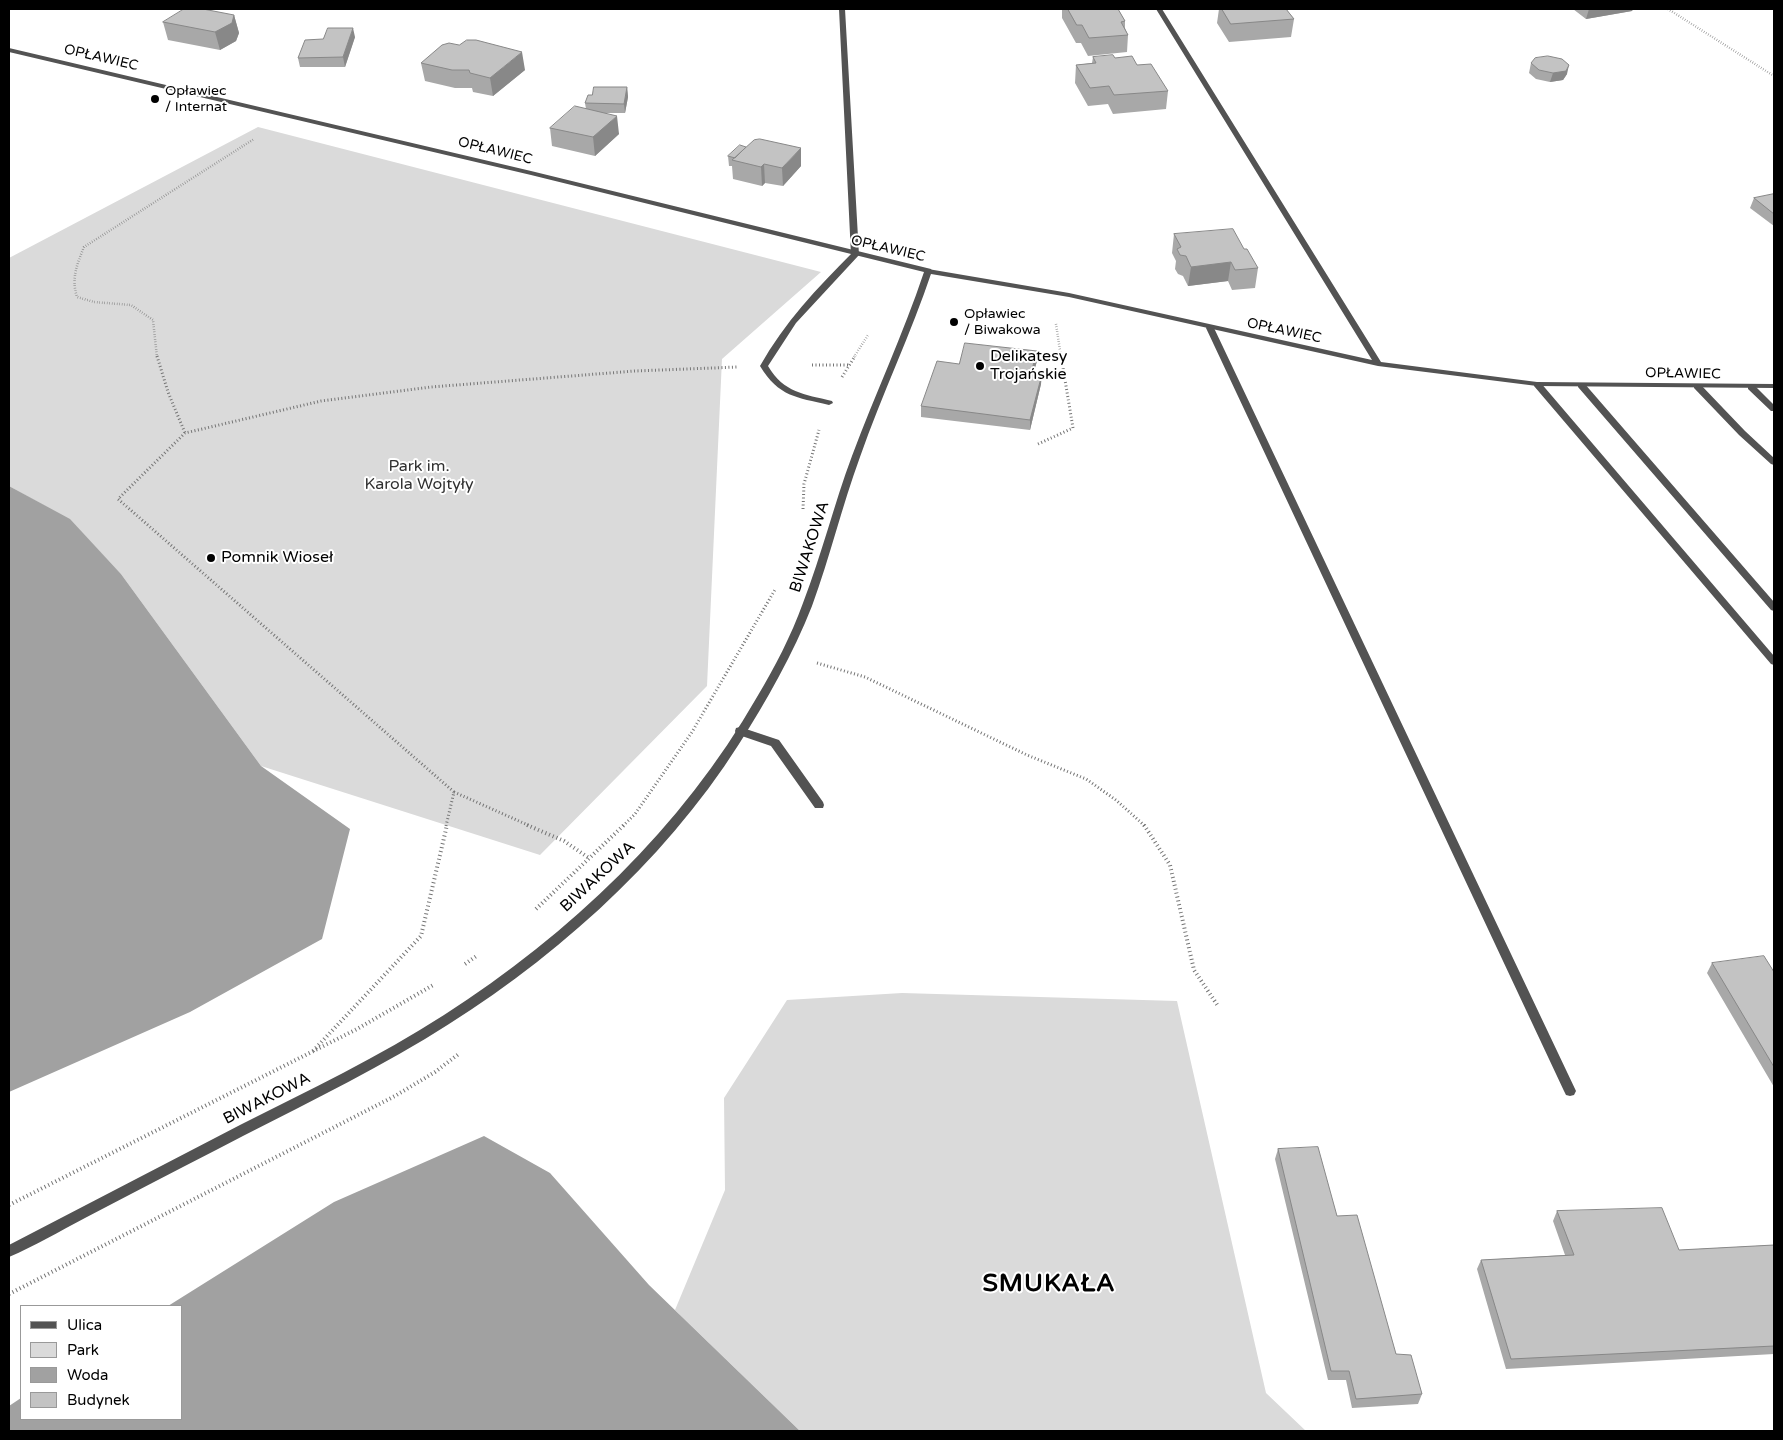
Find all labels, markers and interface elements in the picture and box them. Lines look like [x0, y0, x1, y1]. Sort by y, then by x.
street label: OPŁAWIEC [62, 41, 140, 75]
place label: Opławiec / Internat [165, 83, 227, 115]
marker: Opławiec / Internat [149, 93, 161, 105]
street label: OPŁAWIEC [456, 134, 534, 168]
street label: OPŁAWIEC [849, 232, 927, 266]
place label: Opławiec / Biwakowa [964, 306, 1041, 338]
street label: OPŁAWIEC [1245, 315, 1323, 347]
marker: Opławiec / Biwakowa [948, 316, 960, 328]
place label: Delikatesy Trojańskie [990, 347, 1067, 385]
marker: Delikatesy Trojańskie [974, 360, 986, 372]
street label: OPŁAWIEC [1645, 365, 1721, 383]
park label: Park im. Karola Wojtyły [364, 457, 474, 495]
street label: BIWAKOWA [786, 499, 834, 595]
place label: Pomnik Wioseł [221, 548, 333, 568]
marker: Pomnik Wioseł [205, 552, 217, 564]
street label: BIWAKOWA [557, 838, 639, 916]
street label: BIWAKOWA [220, 1069, 314, 1129]
district label: SMUKAŁA [982, 1269, 1116, 1299]
legend [20, 1305, 182, 1420]
text: Ulica [67, 1316, 102, 1334]
text: Park [67, 1341, 99, 1359]
text: Woda [67, 1366, 109, 1384]
text: Budynek [67, 1391, 130, 1409]

